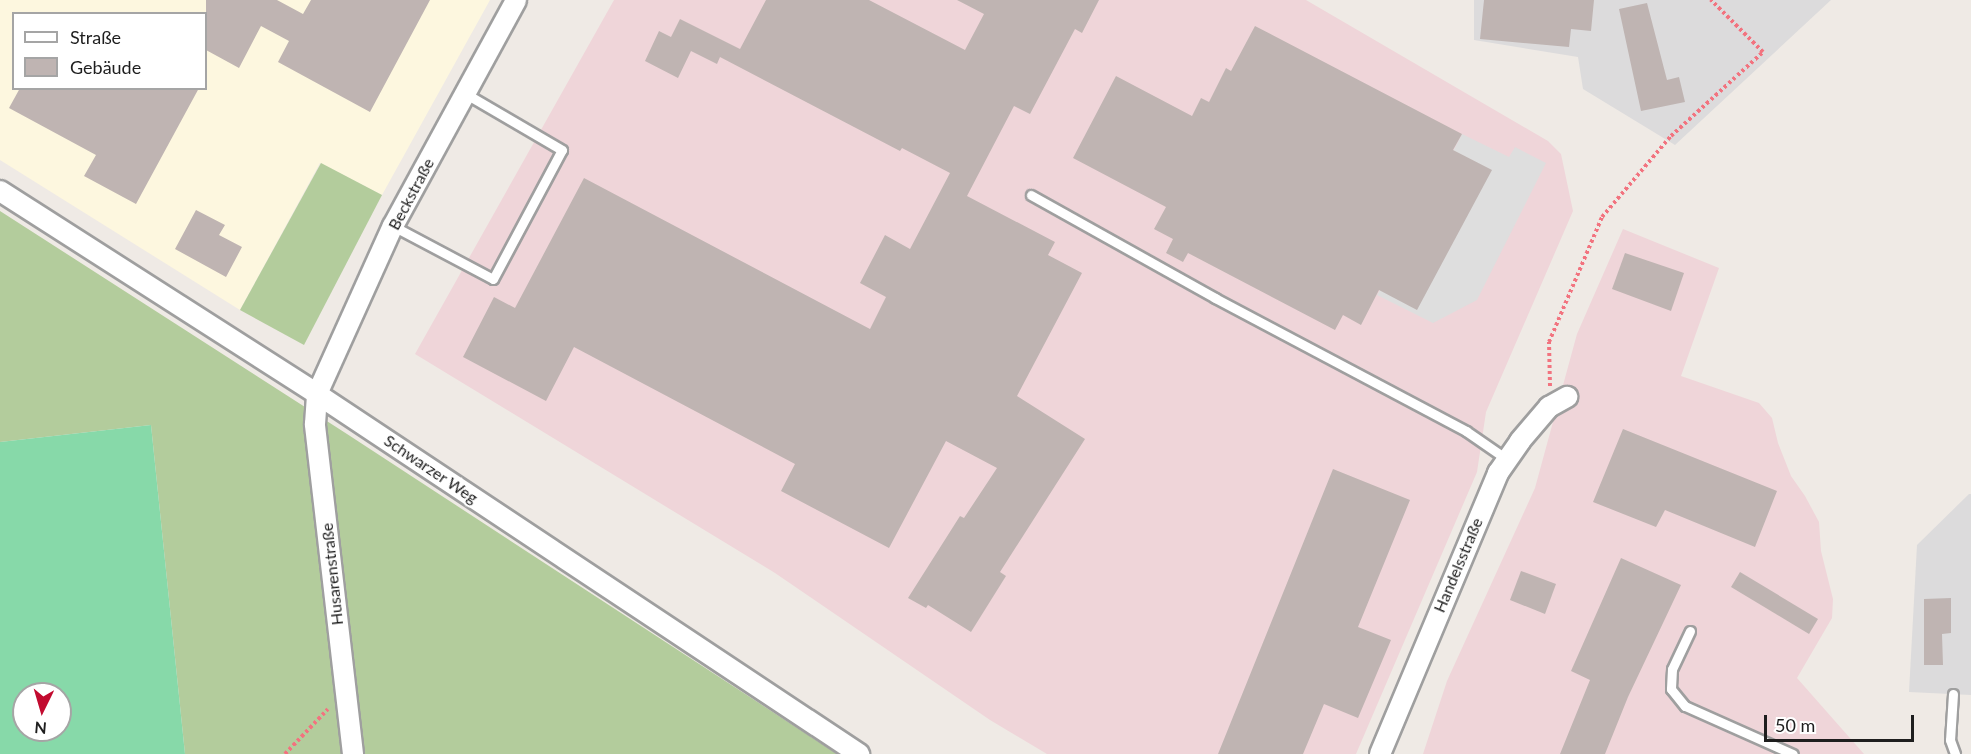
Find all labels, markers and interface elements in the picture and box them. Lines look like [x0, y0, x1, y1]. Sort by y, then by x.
legend [12, 12, 207, 90]
text: Straße [70, 26, 121, 48]
text: Gebäude [70, 56, 141, 78]
street label: Beckstraße [384, 155, 438, 233]
street label: Schwarzer Weg [380, 430, 482, 508]
street label: Handelsstraße [1429, 515, 1487, 615]
street label: Husarenstraße [317, 522, 347, 626]
north arrow [12, 682, 72, 742]
scale bar [1767, 703, 1917, 741]
text: 50 m [1775, 714, 1815, 736]
text: N [34, 718, 48, 738]

